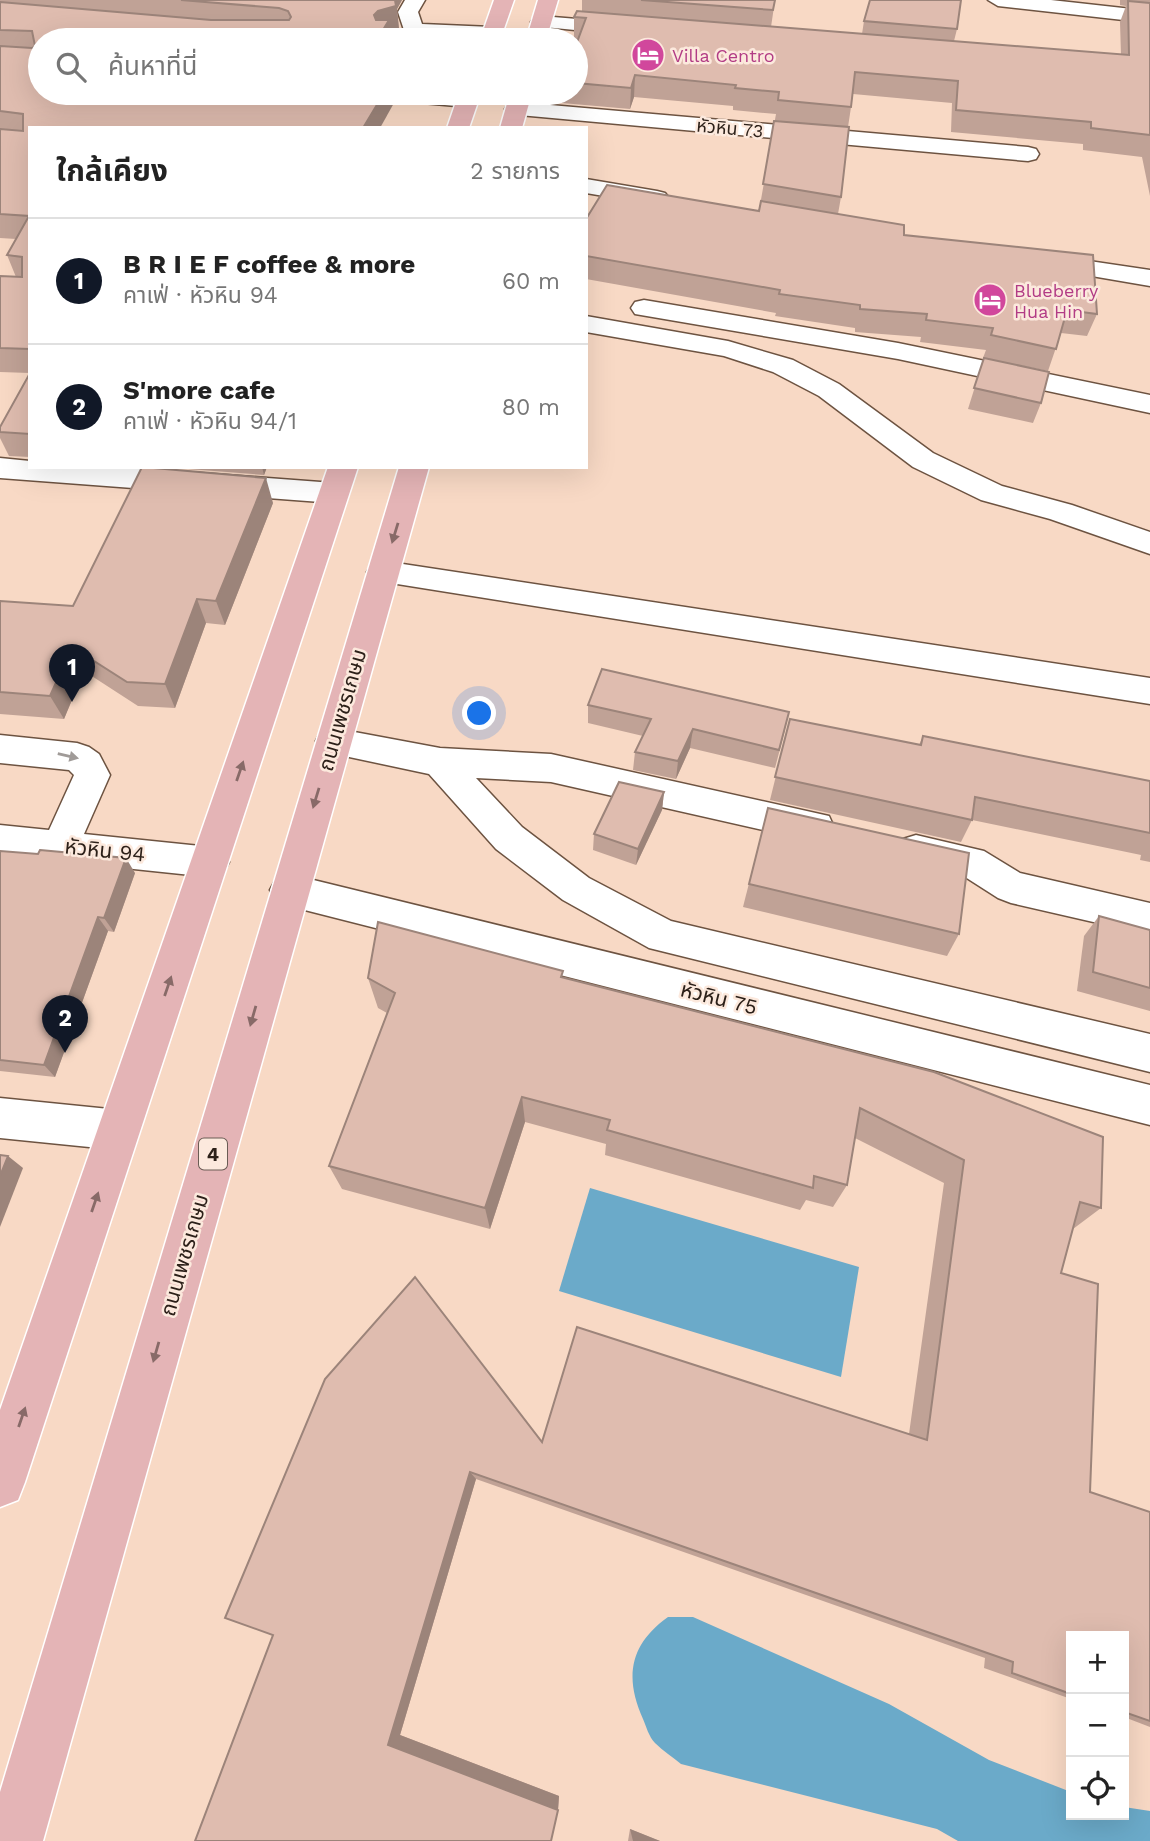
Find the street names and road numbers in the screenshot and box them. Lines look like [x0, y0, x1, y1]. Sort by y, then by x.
street label: หัวหิน 73 [696, 115, 764, 141]
street label: ถนนเพชรเกษม [313, 646, 371, 774]
street label: หัวหิน 94 [64, 833, 146, 867]
street label: หัวหิน 75 [678, 976, 760, 1020]
road number: 4 [199, 1138, 227, 1170]
street label: ถนนเพชรเกษม [155, 1191, 213, 1319]

